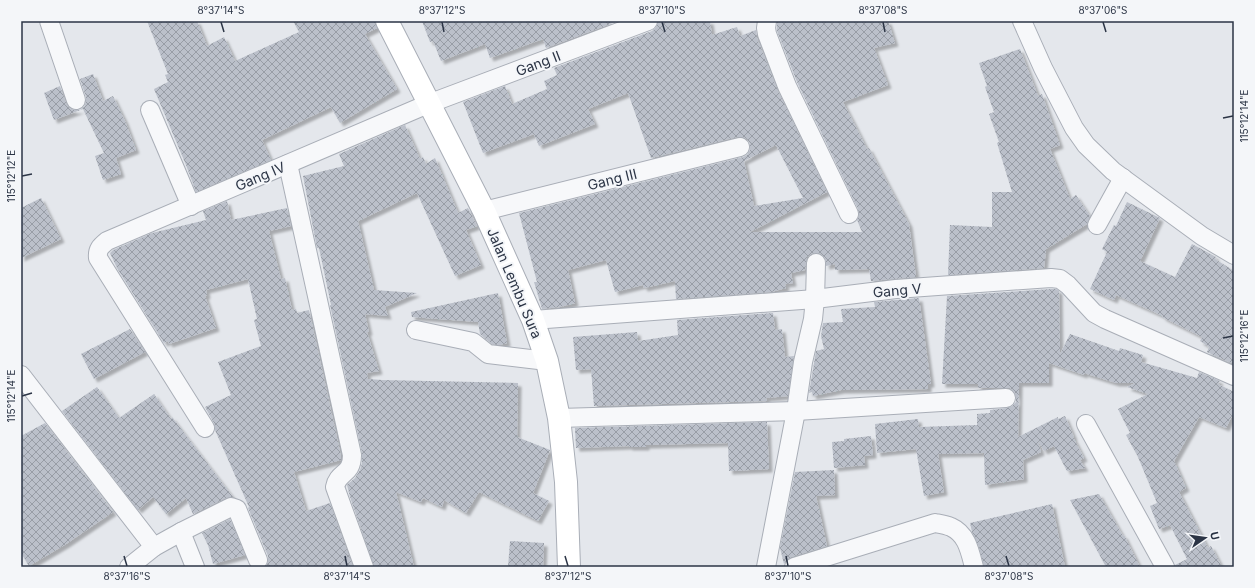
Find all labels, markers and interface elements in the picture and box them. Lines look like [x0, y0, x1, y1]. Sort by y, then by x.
text: 8°37'14"S [197, 4, 245, 16]
text: 8°37'12"S [419, 4, 465, 16]
text: 8°37'10"S [639, 4, 685, 16]
text: 8°37'08"S [859, 4, 908, 16]
text: 8°37'06"S [1078, 4, 1128, 16]
street label: Gang II [513, 47, 563, 79]
text: 115°12'14"E [1238, 89, 1250, 143]
text: 115°12'12"E [5, 150, 17, 202]
street label: Gang IV [233, 158, 288, 194]
street label: Gang III [585, 165, 639, 193]
street label: Jalan Lembu Sura [484, 225, 546, 341]
street label: Gang V [872, 279, 922, 301]
text: 115°12'16"E [1238, 310, 1250, 362]
text: 115°12'14"E [5, 369, 17, 423]
north arrow [1185, 518, 1225, 558]
text: U [1207, 530, 1222, 541]
text: 8°37'16"S [104, 570, 150, 582]
text: 8°37'14"S [323, 570, 371, 582]
text: 8°37'12"S [545, 570, 591, 582]
text: 8°37'10"S [765, 570, 811, 582]
text: 8°37'08"S [985, 570, 1034, 582]

